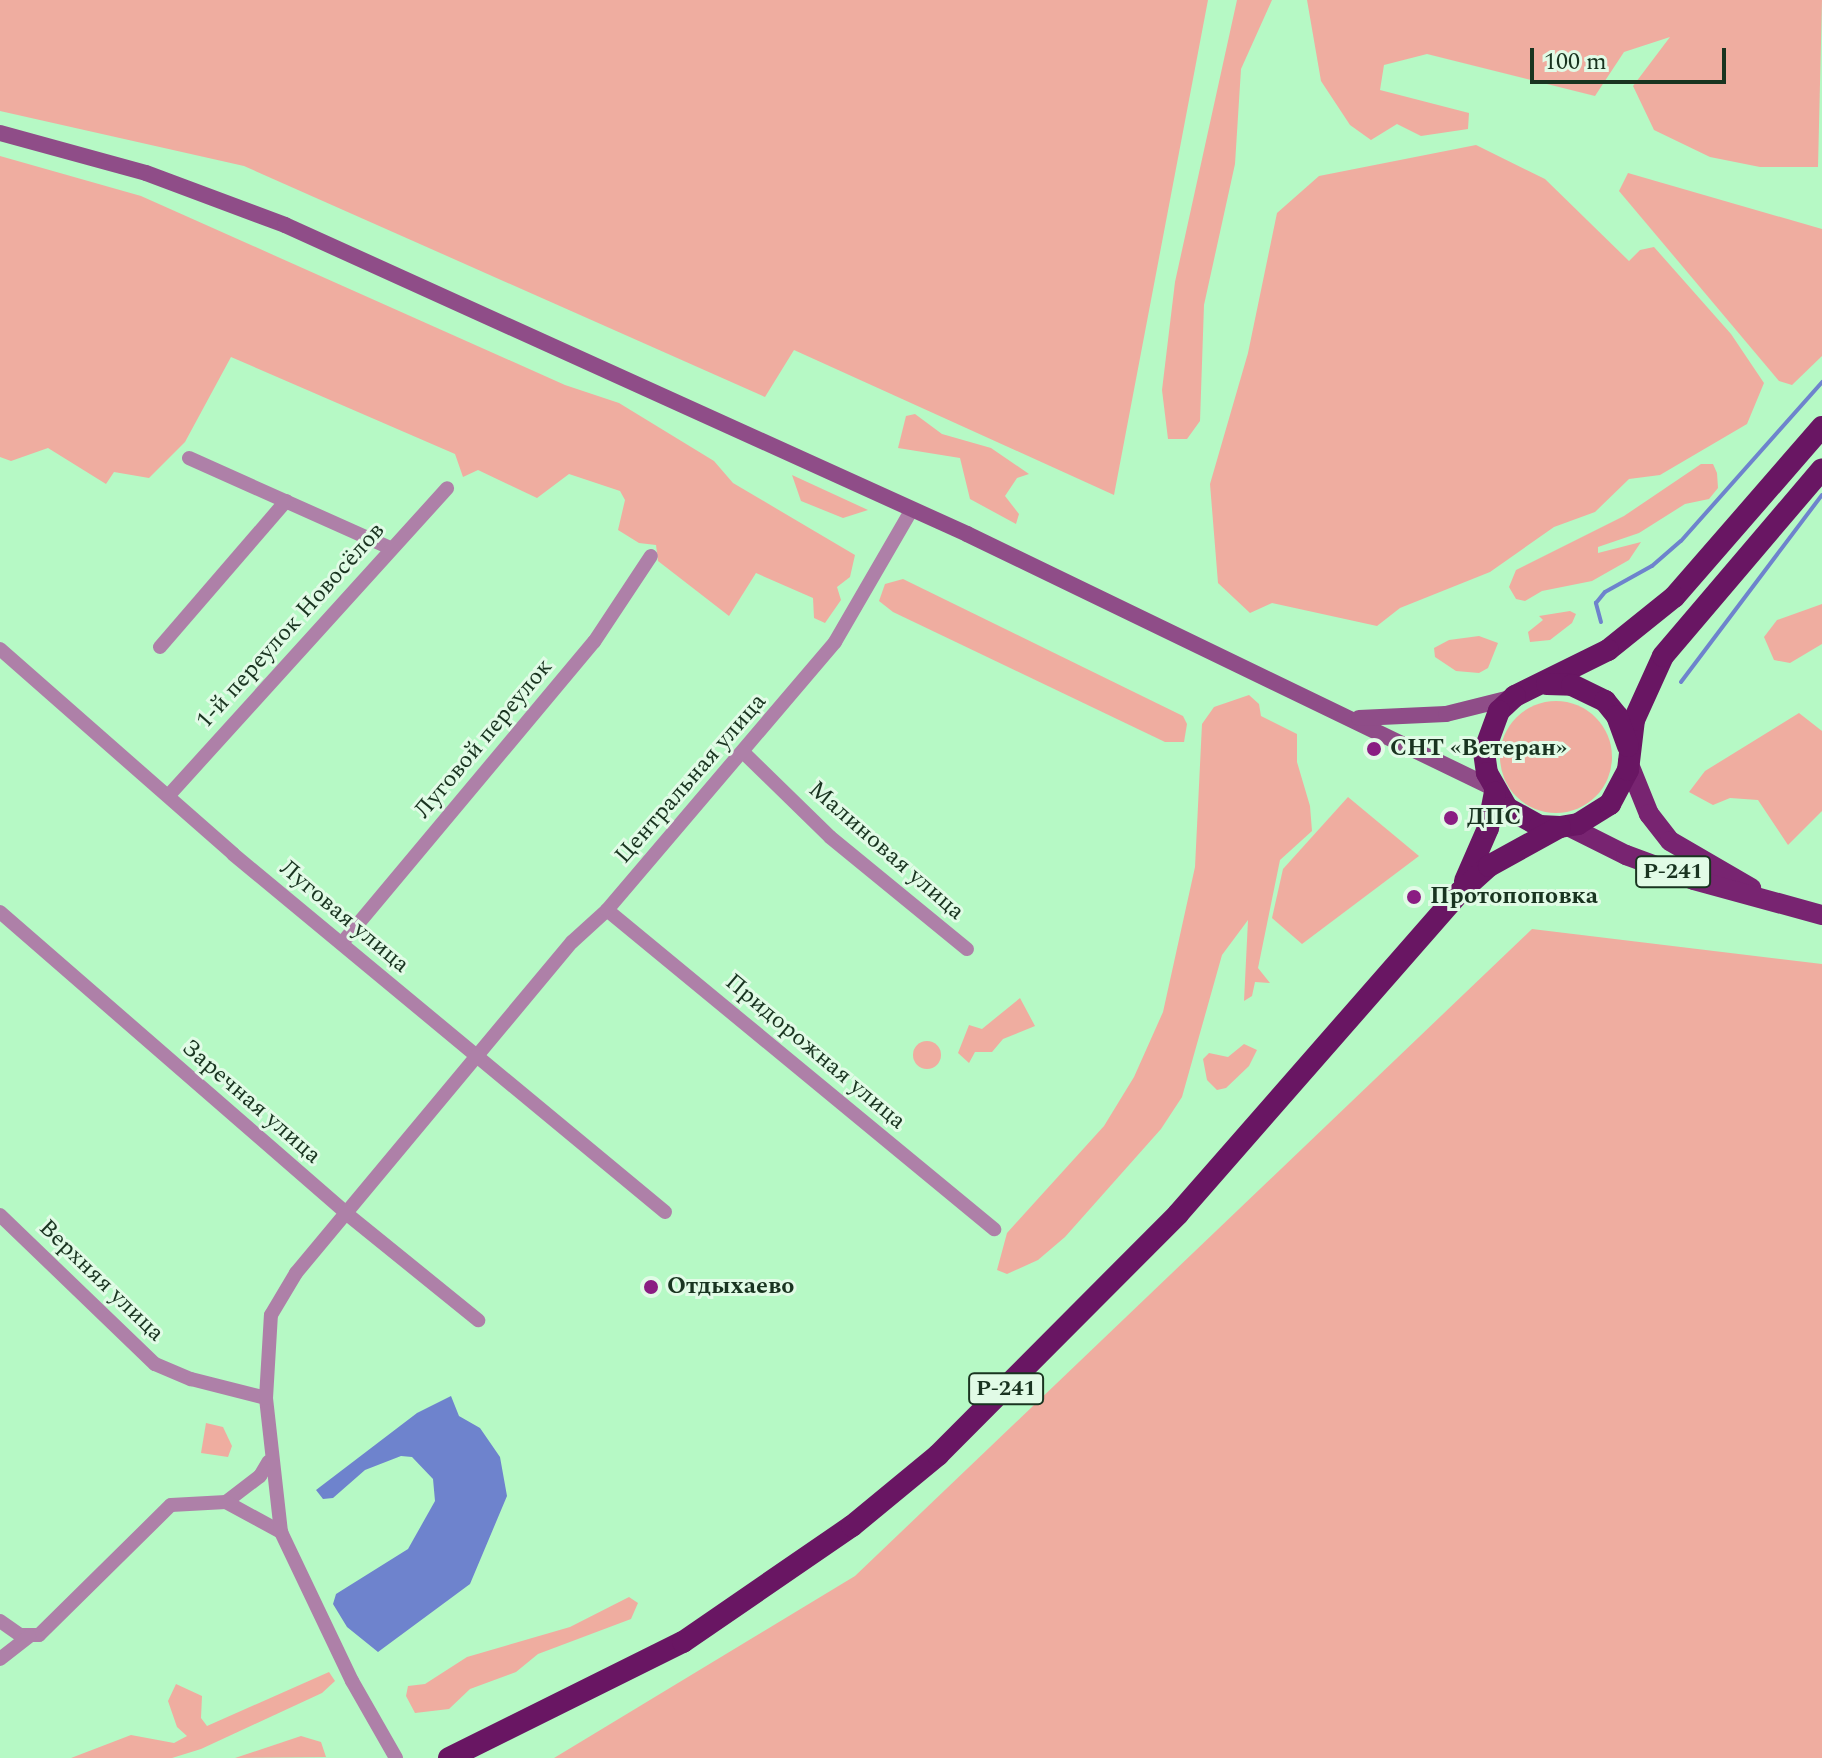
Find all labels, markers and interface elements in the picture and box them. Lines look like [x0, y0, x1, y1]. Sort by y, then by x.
scale bar [1534, 32, 1730, 82]
text: 100 m [1544, 44, 1607, 80]
street label: 1-й переулок Новосёлов [191, 517, 391, 735]
street label: Луговой переулок [409, 653, 559, 825]
street label: Центральная улица [609, 688, 773, 870]
place label: СНТ «Ветеран» [1390, 735, 1567, 763]
marker: СНТ «Ветеран» [1365, 740, 1383, 758]
street label: Малиновая улица [802, 775, 970, 927]
place label: ДПС [1467, 804, 1521, 832]
marker: ДПС [1442, 809, 1460, 827]
street label: Луговая улица [273, 854, 415, 980]
road number: Р-241 [1635, 854, 1711, 890]
place label: Протопоповка [1430, 883, 1598, 911]
marker: Протопоповка [1405, 888, 1423, 906]
street label: Придорожная улица [719, 968, 911, 1136]
street label: Заречная улица [175, 1034, 327, 1170]
street label: Верхняя улица [32, 1214, 170, 1348]
place label: Отдыхаево [667, 1273, 794, 1301]
marker: Отдыхаево [642, 1278, 660, 1296]
road number: Р-241 [968, 1371, 1044, 1407]

